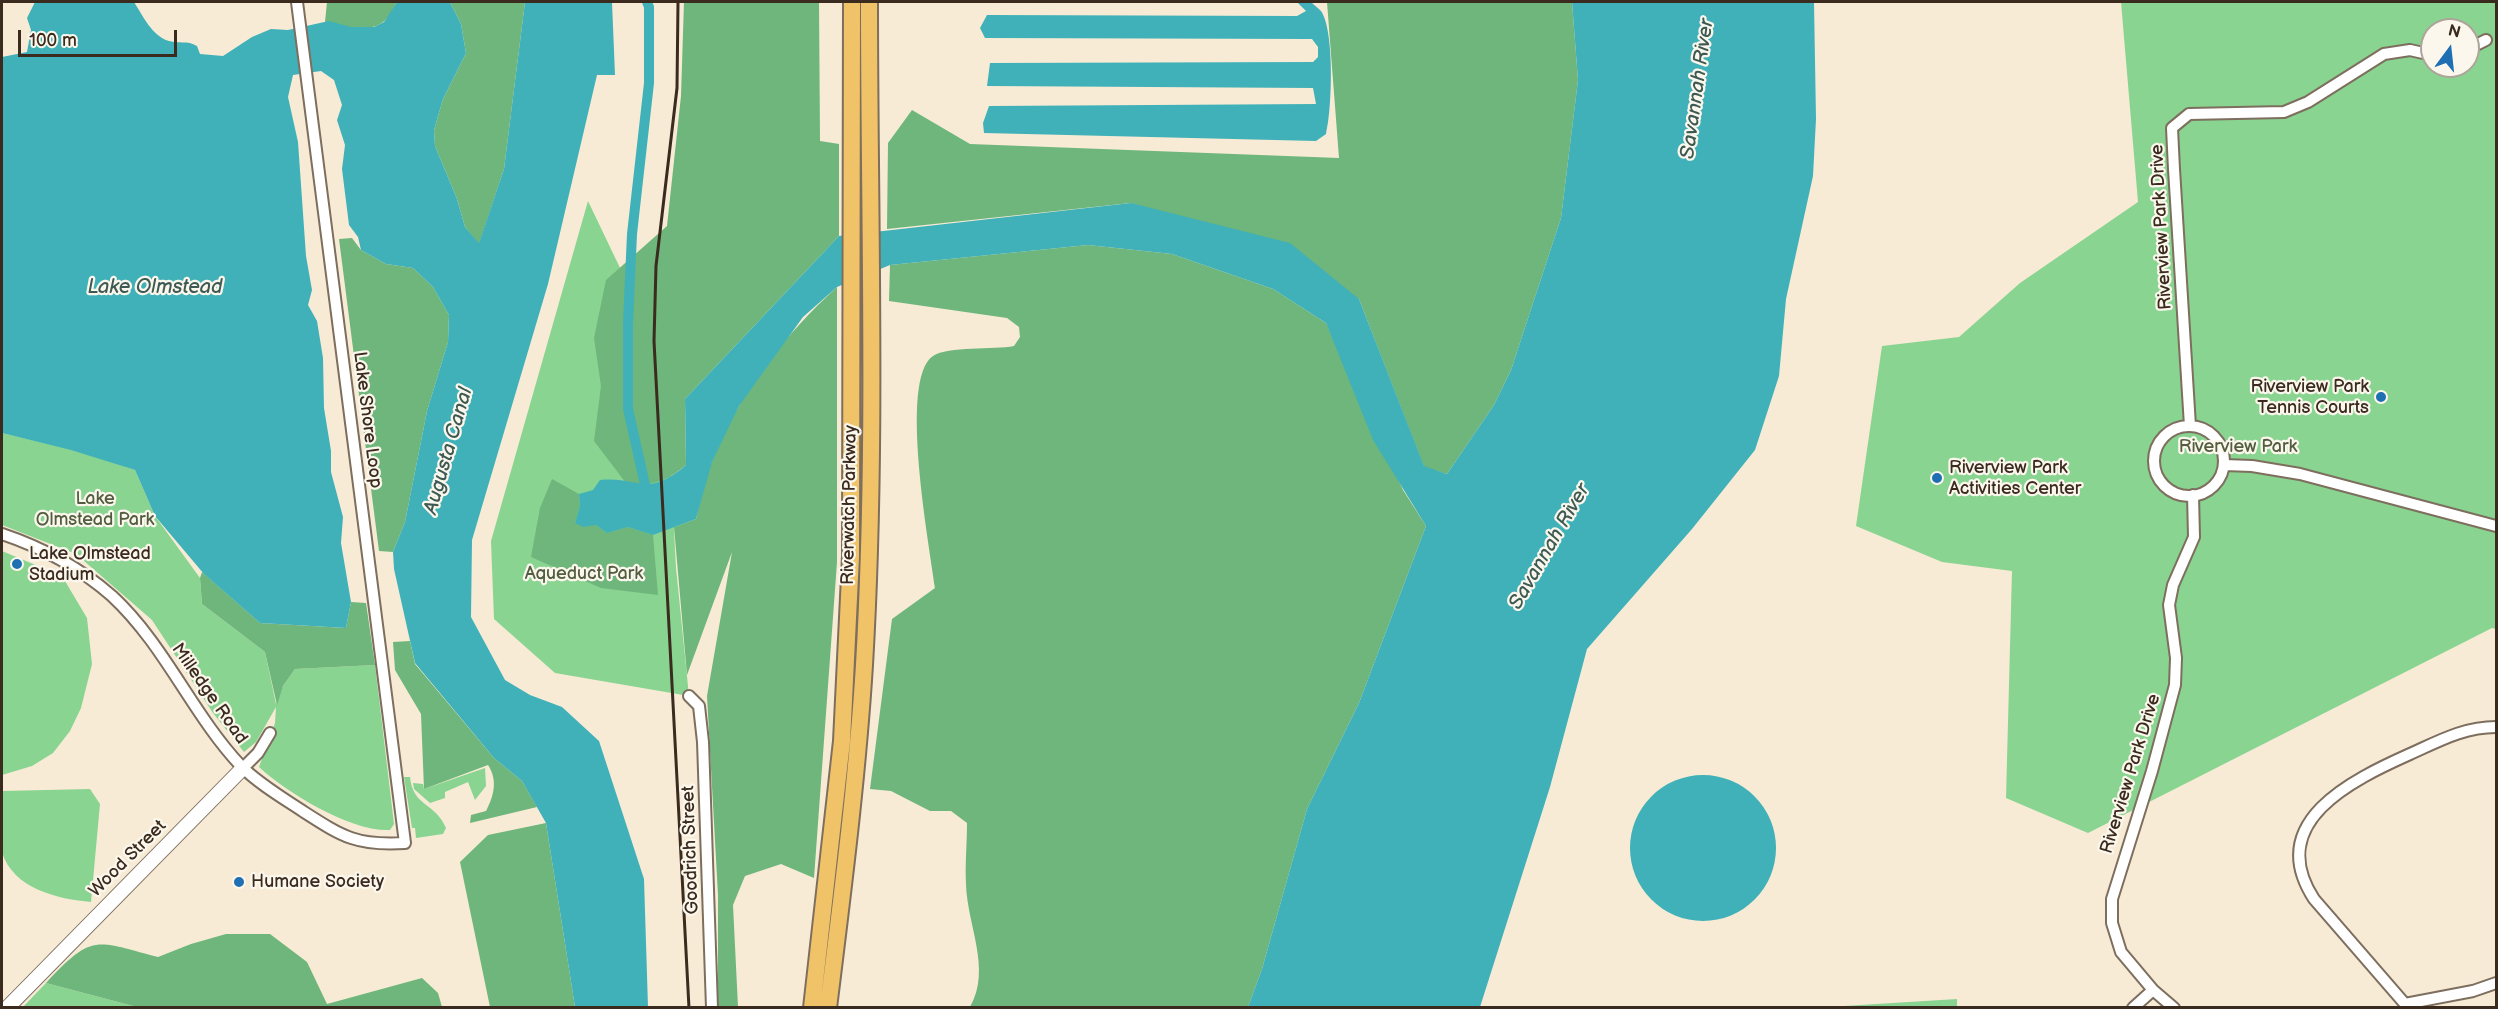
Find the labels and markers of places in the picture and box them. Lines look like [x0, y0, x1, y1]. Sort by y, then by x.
place label: Riverview Park Tennis Courts [2250, 376, 2369, 418]
marker: Riverview Park Tennis Courts [2374, 390, 2388, 404]
place label: Riverview Park Activities Center [1949, 457, 2081, 500]
marker: Riverview Park Activities Center [1930, 471, 1944, 485]
place label: Lake Olmstead Stadium [29, 543, 151, 586]
marker: Lake Olmstead Stadium [10, 557, 24, 571]
place label: Humane Society [251, 871, 384, 893]
marker: Humane Society [232, 875, 246, 889]

